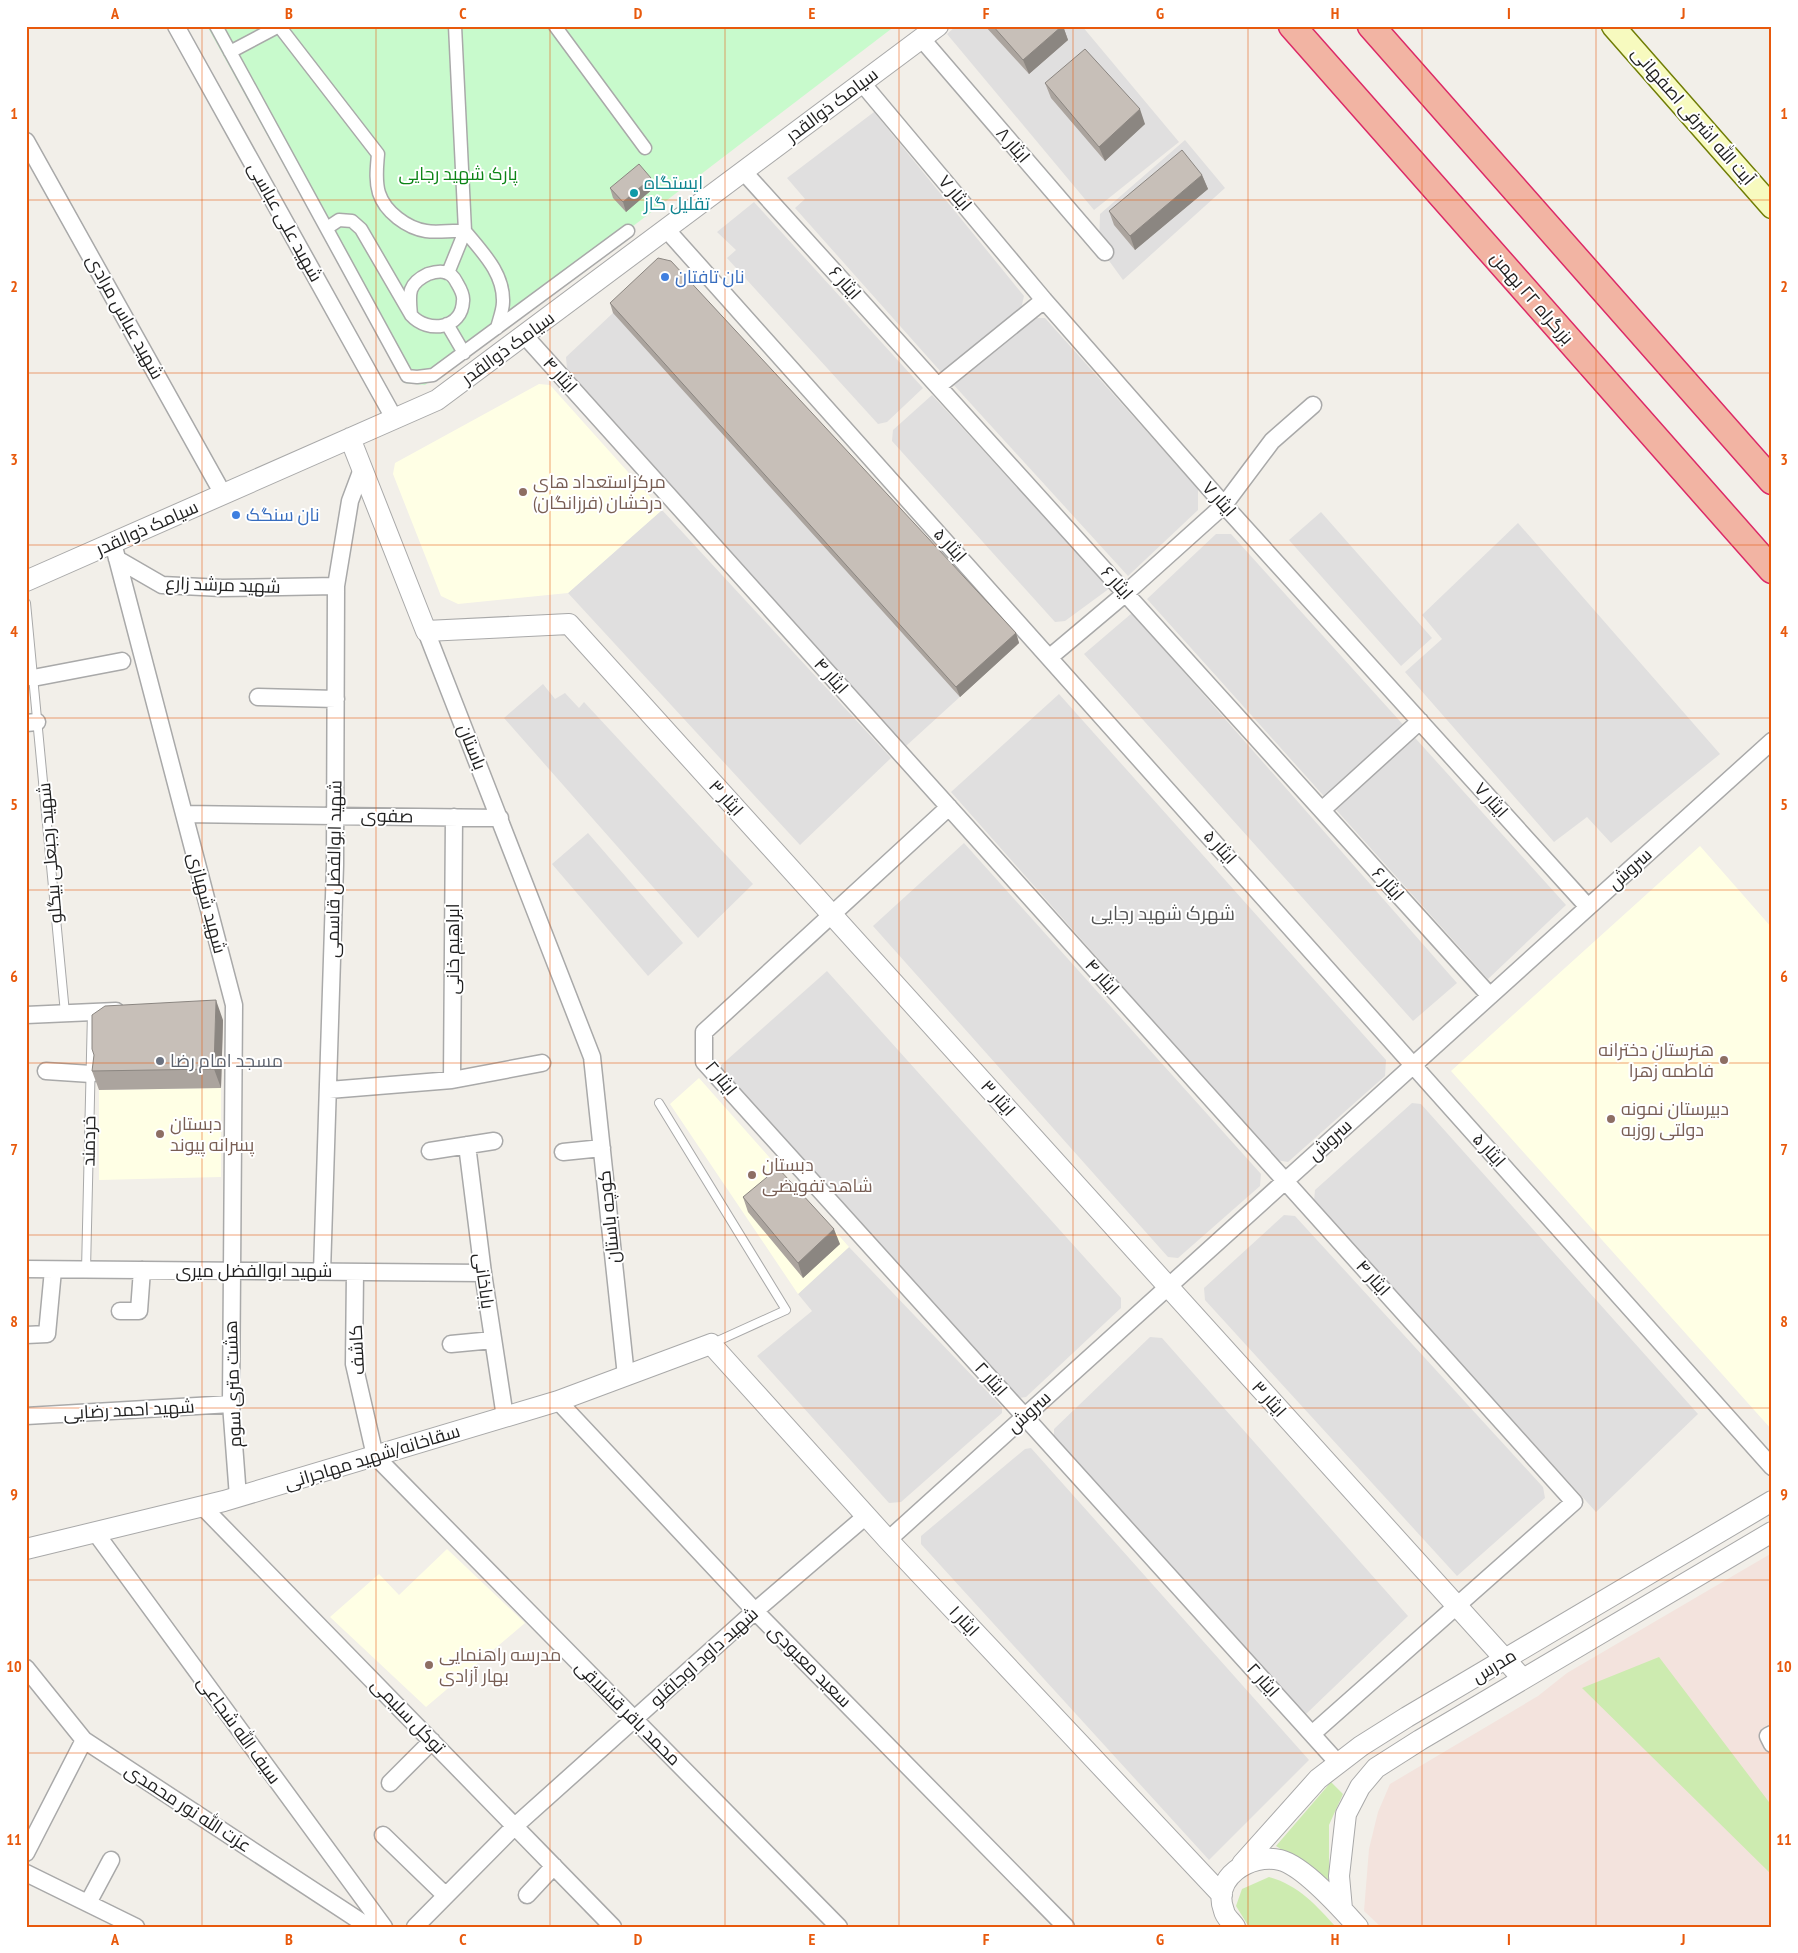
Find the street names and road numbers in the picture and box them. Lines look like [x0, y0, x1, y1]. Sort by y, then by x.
street label: آیت الله اشرفی اصفهانی [1627, 41, 1760, 190]
street label: سیامک ذوالقدر [780, 62, 882, 147]
street label: ایثار ۸ [992, 122, 1035, 167]
street label: شهید علی عباسی [243, 158, 328, 286]
street label: ایثار ۷ [934, 170, 977, 215]
street label: بزرگراه ۲۲ بهمن [1486, 246, 1579, 349]
street label: شهید عباس مرادی [82, 250, 169, 383]
street label: ایثار ۶ [824, 261, 866, 304]
street label: سیامک ذوالقدر [456, 306, 559, 390]
street label: ایثار ۴ [538, 352, 583, 398]
street label: ایثار ۷ [1197, 476, 1241, 521]
street label: سیامک ذوالقدر [91, 495, 202, 561]
street label: ایثار ۵ [929, 523, 972, 567]
street label: ایثار ۶ [1096, 561, 1138, 604]
street label: شهید مرشد زارع [165, 571, 281, 599]
street label: ایثار ۴ [809, 653, 854, 699]
street label: باستان [453, 720, 492, 773]
street label: ایثار ۳ [704, 775, 749, 821]
street label: ایثار ۷ [1469, 777, 1513, 822]
street label: شهید ابوالفضل قاسمی [320, 780, 347, 958]
street label: شهید رجبعلی بیگلو [32, 782, 67, 924]
street label: صفوی [360, 804, 414, 827]
street label: ایثار ۵ [1199, 825, 1242, 869]
street label: سروش [1603, 843, 1657, 894]
street label: شهید شهبازی [183, 850, 232, 956]
street label: ایثار ۶ [1367, 862, 1409, 905]
street label: ابراهیم خانی [441, 903, 465, 995]
street label: ایثار ۴ [1080, 954, 1125, 1000]
street label: ایثار ۲ [700, 1056, 742, 1100]
street label: ایثار ۳ [976, 1075, 1021, 1121]
street label: سروش [1303, 1114, 1357, 1165]
street label: خردمند [77, 1116, 100, 1166]
street label: ایثار ۵ [1468, 1128, 1511, 1172]
street label: کوچه باستان [592, 1169, 626, 1265]
street label: باباخانی [469, 1251, 500, 1310]
street label: ایثار ۴ [1351, 1255, 1396, 1301]
street label: شهید ابوالفضل میری [176, 1259, 332, 1282]
street label: هشت متری سوم [219, 1320, 247, 1448]
street label: کاشف [344, 1324, 369, 1376]
street label: ایثار ۲ [970, 1357, 1013, 1401]
street label: ایثار ۳ [1247, 1376, 1292, 1422]
street label: سروش [1002, 1386, 1056, 1437]
street label: شهید احمد رضایی [63, 1395, 195, 1424]
street label: سقاخانه/شهید مهاجرانی [281, 1419, 463, 1494]
street label: ایثار ۱ [944, 1600, 984, 1641]
street label: شهید داود اوجاقلو [645, 1602, 763, 1711]
street label: سعید معبودی [764, 1619, 857, 1712]
street label: مدرس [1467, 1643, 1520, 1688]
street label: محمد باقر قشلاقی [571, 1655, 686, 1770]
street label: ایثار ۲ [1242, 1658, 1285, 1702]
street label: سیف الله شجاعی [192, 1671, 286, 1788]
street label: توکل سلیمی [367, 1673, 450, 1759]
street label: عزت الله نور محمدی [121, 1758, 256, 1857]

